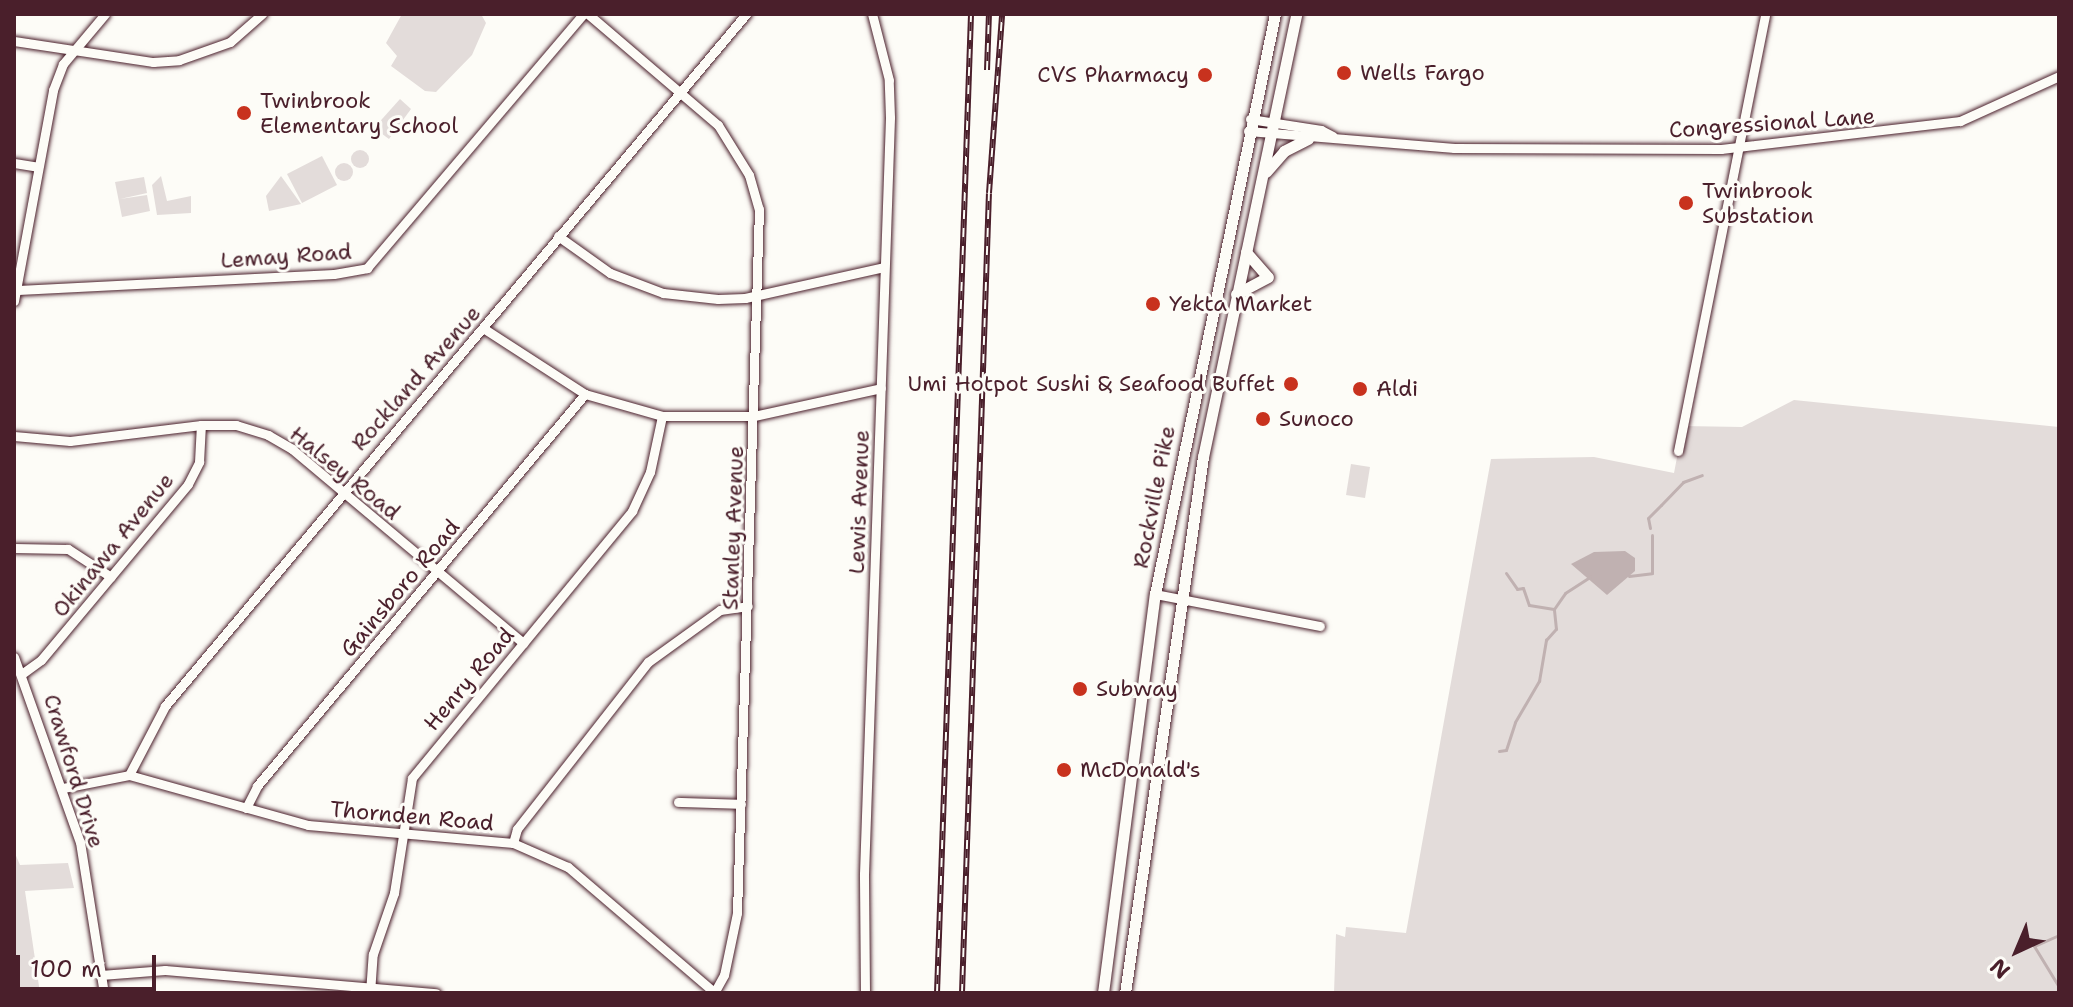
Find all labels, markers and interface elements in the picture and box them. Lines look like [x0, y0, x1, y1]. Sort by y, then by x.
place label: Wells Fargo [1360, 60, 1485, 86]
place label: CVS Pharmacy [1037, 62, 1189, 88]
marker: Wells Fargo [1335, 64, 1353, 82]
marker: CVS Pharmacy [1196, 66, 1214, 84]
place label: Twinbrook Elementary School [260, 87, 458, 138]
street label: Congressional Lane [1668, 103, 1876, 143]
marker: Twinbrook Elementary School [235, 104, 253, 122]
place label: Twinbrook Substation [1702, 177, 1814, 228]
marker: Twinbrook Substation [1677, 194, 1695, 212]
street label: Lemay Road [220, 238, 352, 274]
place label: Yekta Market [1169, 291, 1312, 317]
marker: Yekta Market [1144, 295, 1162, 313]
street label: Rockland Avenue [346, 300, 486, 456]
place label: Umi Hotpot Sushi & Seafood Buffet [908, 371, 1275, 397]
marker: Umi Hotpot Sushi & Seafood Buffet [1282, 375, 1300, 393]
place label: Aldi [1376, 376, 1418, 402]
marker: Aldi [1351, 380, 1369, 398]
place label: Sunoco [1279, 406, 1354, 432]
marker: Sunoco [1254, 410, 1272, 428]
street label: Halsey Road [285, 420, 405, 526]
street label: Rockville Pike [1127, 424, 1181, 570]
street label: Lewis Avenue [843, 429, 875, 575]
street label: Stanley Avenue [717, 445, 749, 611]
street label: Okinawa Avenue [47, 468, 179, 622]
street label: Gainsboro Road [335, 514, 465, 662]
street label: Henry Road [418, 622, 520, 736]
place label: Subway [1096, 676, 1178, 702]
marker: Subway [1071, 680, 1089, 698]
street label: Crawford Drive [38, 691, 110, 851]
place label: McDonald's [1080, 757, 1201, 783]
marker: McDonald's [1055, 761, 1073, 779]
street label: Thornden Road [329, 796, 495, 836]
north arrow [1977, 911, 2057, 991]
scale bar [20, 939, 160, 989]
text: N [1984, 952, 2016, 985]
text: 100 m [30, 953, 102, 985]

